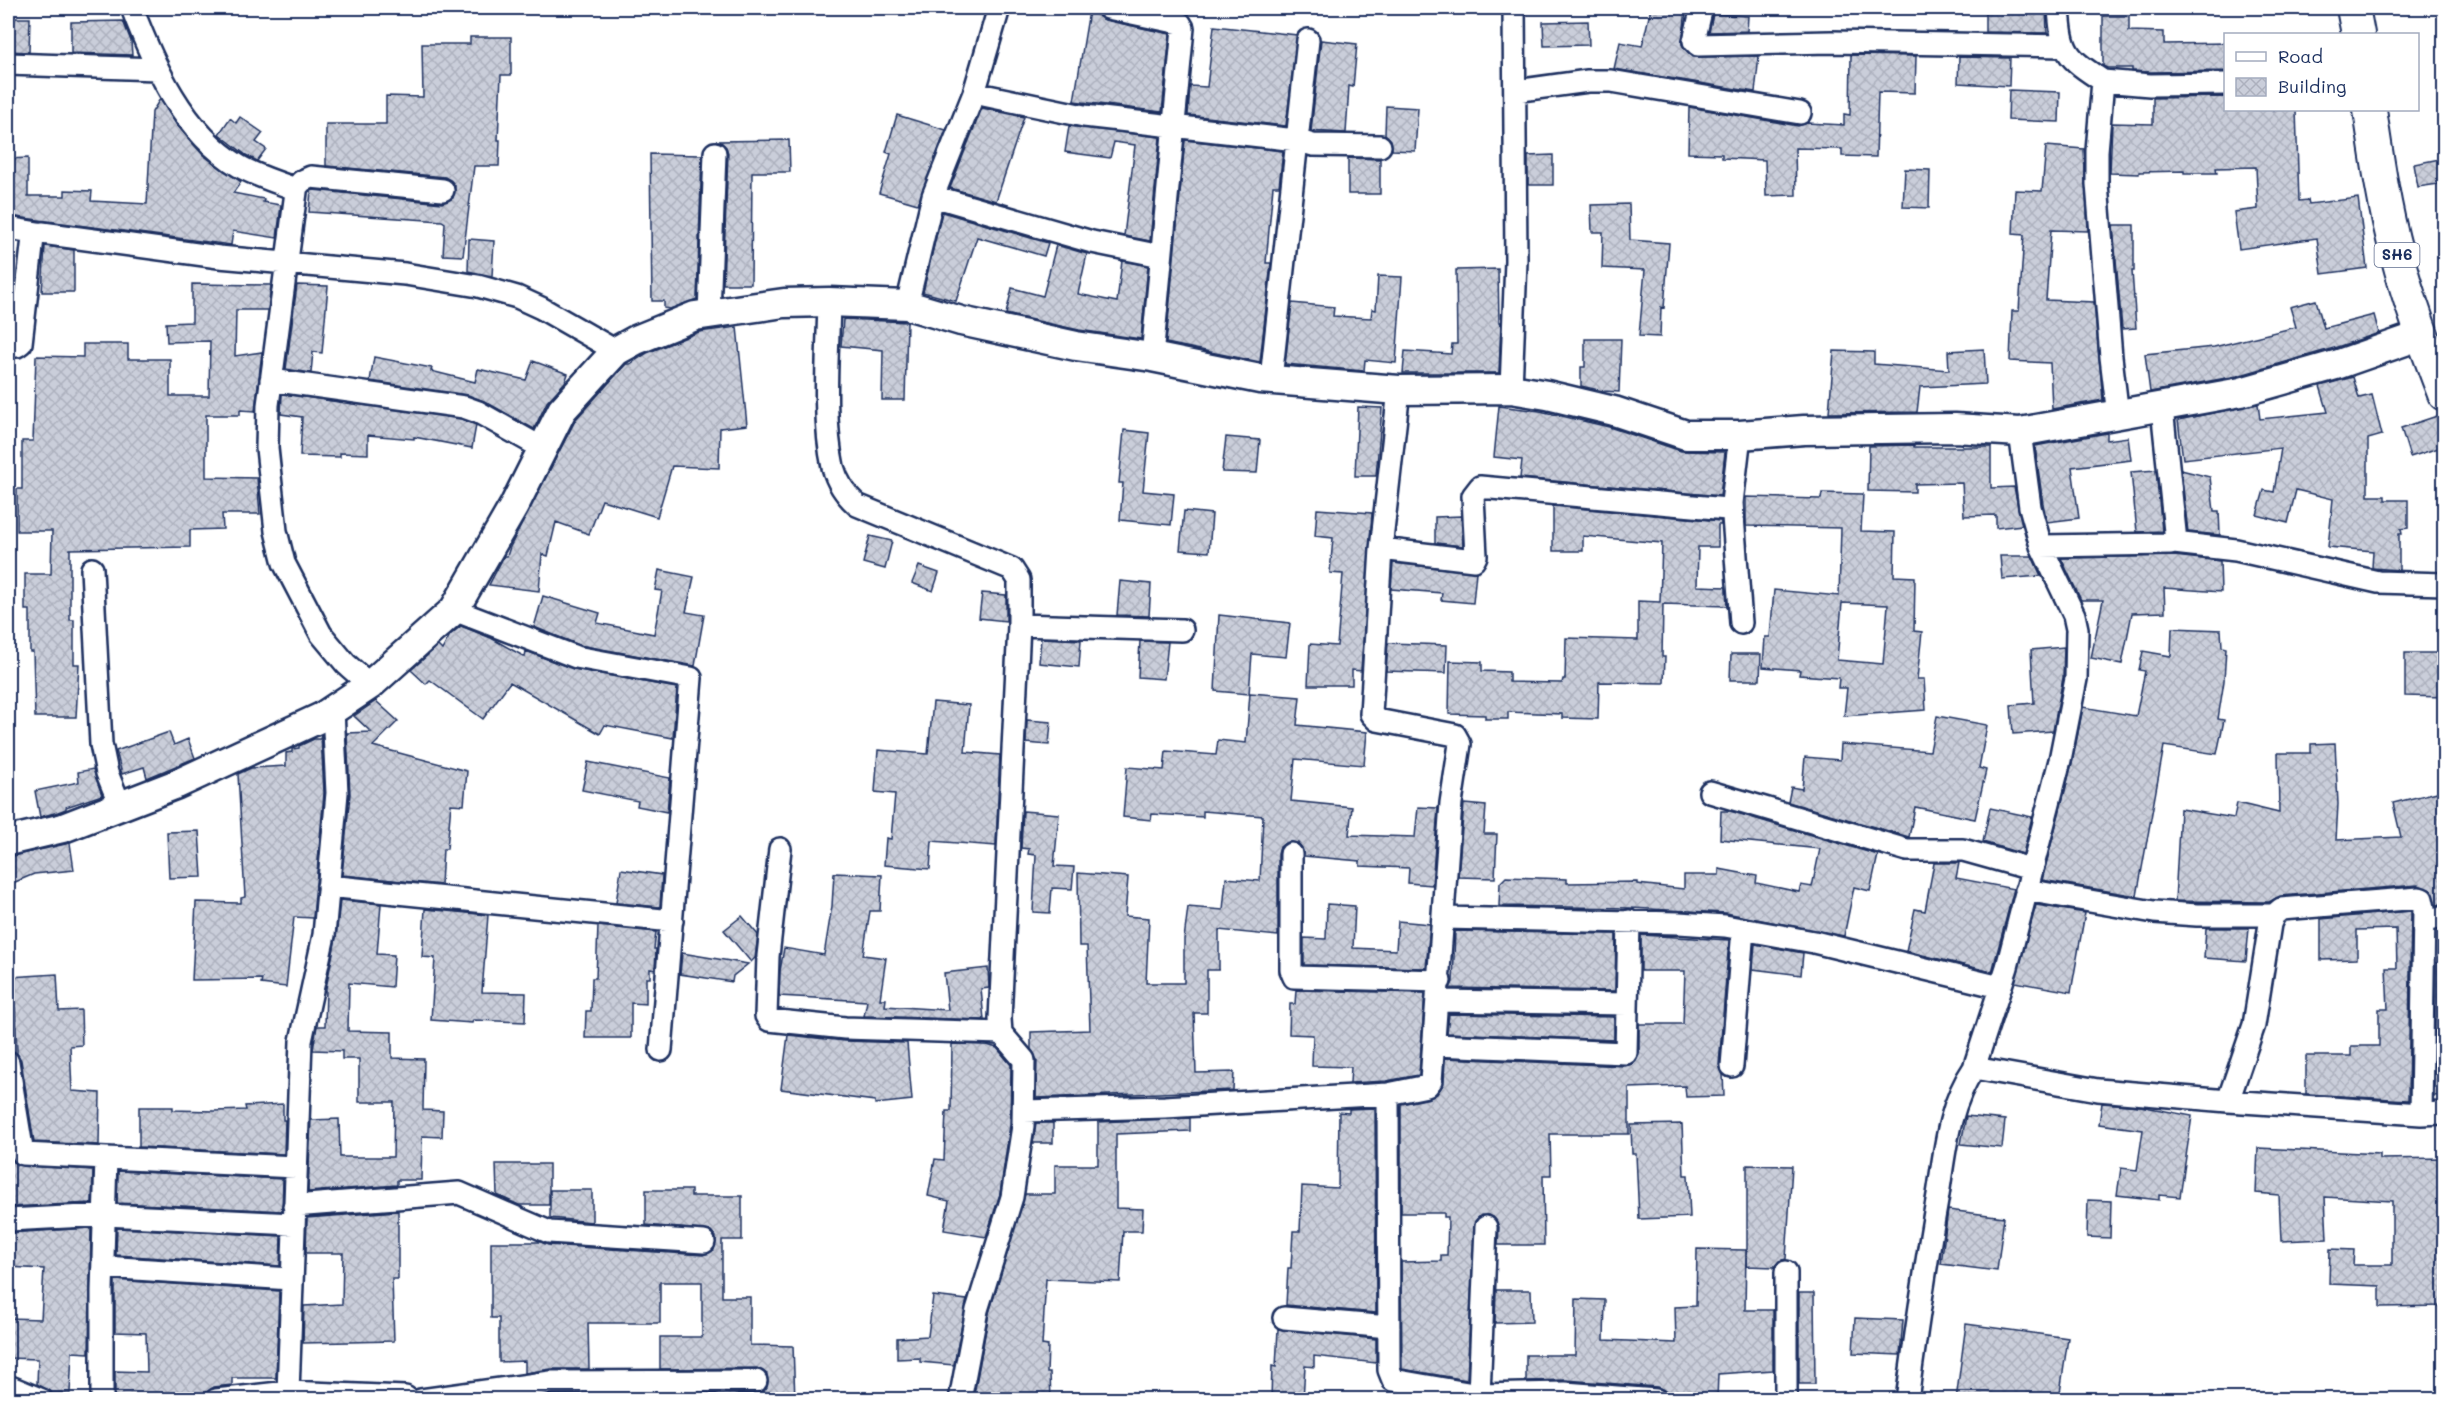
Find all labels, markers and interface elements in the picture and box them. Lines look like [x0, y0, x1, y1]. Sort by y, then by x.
legend [2224, 33, 2419, 111]
text: Road [2278, 44, 2323, 68]
text: Building [2278, 74, 2346, 98]
road number: SH6 [2374, 243, 2420, 267]

